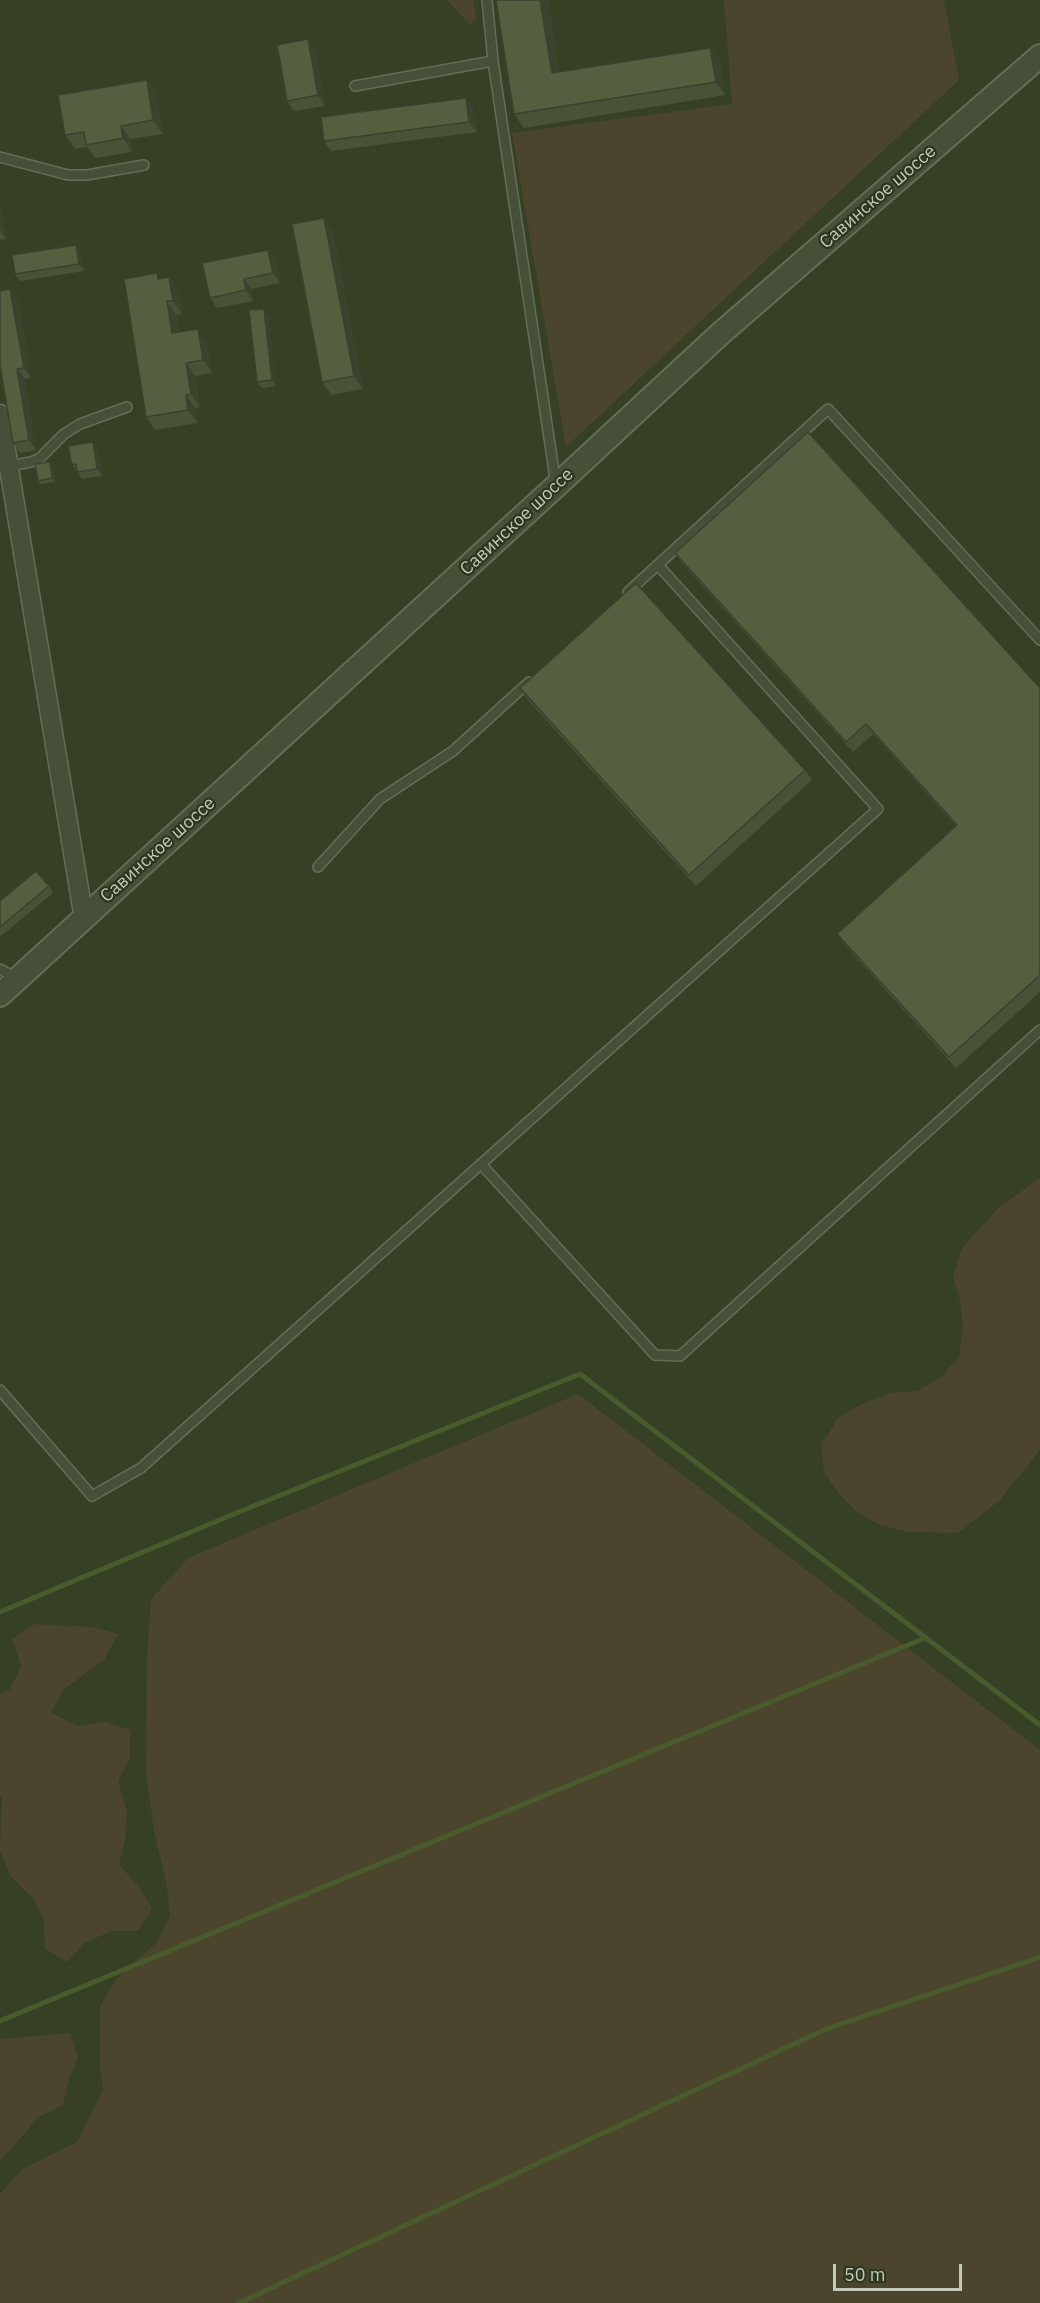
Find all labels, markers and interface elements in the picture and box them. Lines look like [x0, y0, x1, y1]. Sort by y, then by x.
street label: Савинское шоссе [815, 141, 941, 253]
street label: Савинское шоссе [456, 464, 578, 580]
street label: Савинское шоссе [96, 793, 220, 907]
scale bar [836, 2252, 965, 2290]
text: 50 m [844, 2263, 886, 2286]

